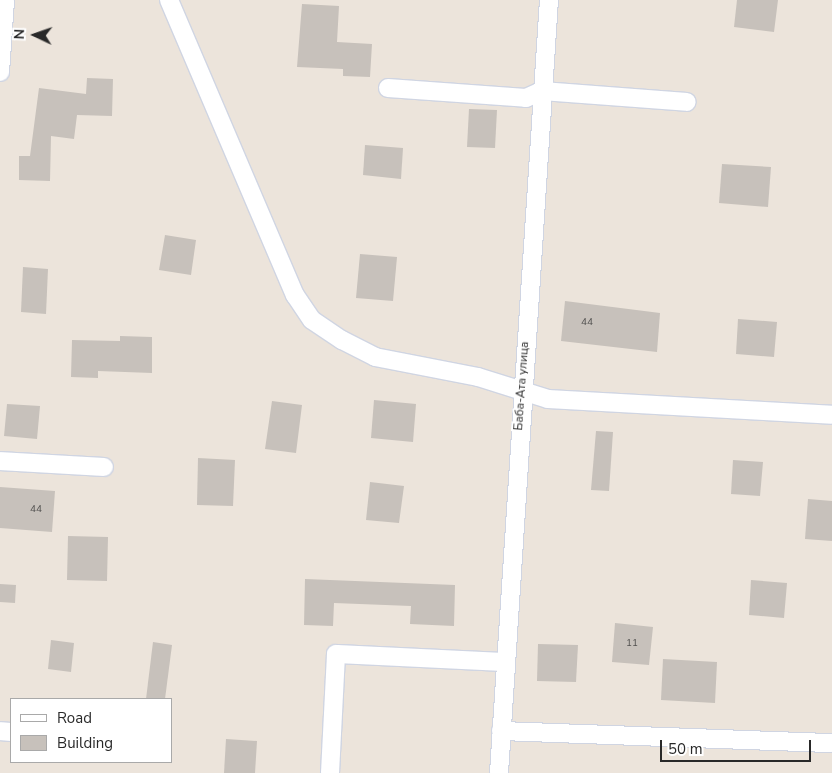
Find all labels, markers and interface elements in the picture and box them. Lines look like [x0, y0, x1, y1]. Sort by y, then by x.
north arrow [10, 10, 60, 60]
text: N [10, 28, 29, 40]
house number: 44 [581, 317, 593, 329]
street label: Баба-Ата улица [512, 341, 532, 431]
house number: 44 [30, 504, 42, 516]
house number: 11 [626, 638, 638, 650]
legend [10, 698, 172, 763]
text: Road [57, 708, 92, 728]
scale bar [662, 730, 813, 762]
text: Building [57, 733, 113, 753]
text: 50 m [668, 739, 703, 759]

